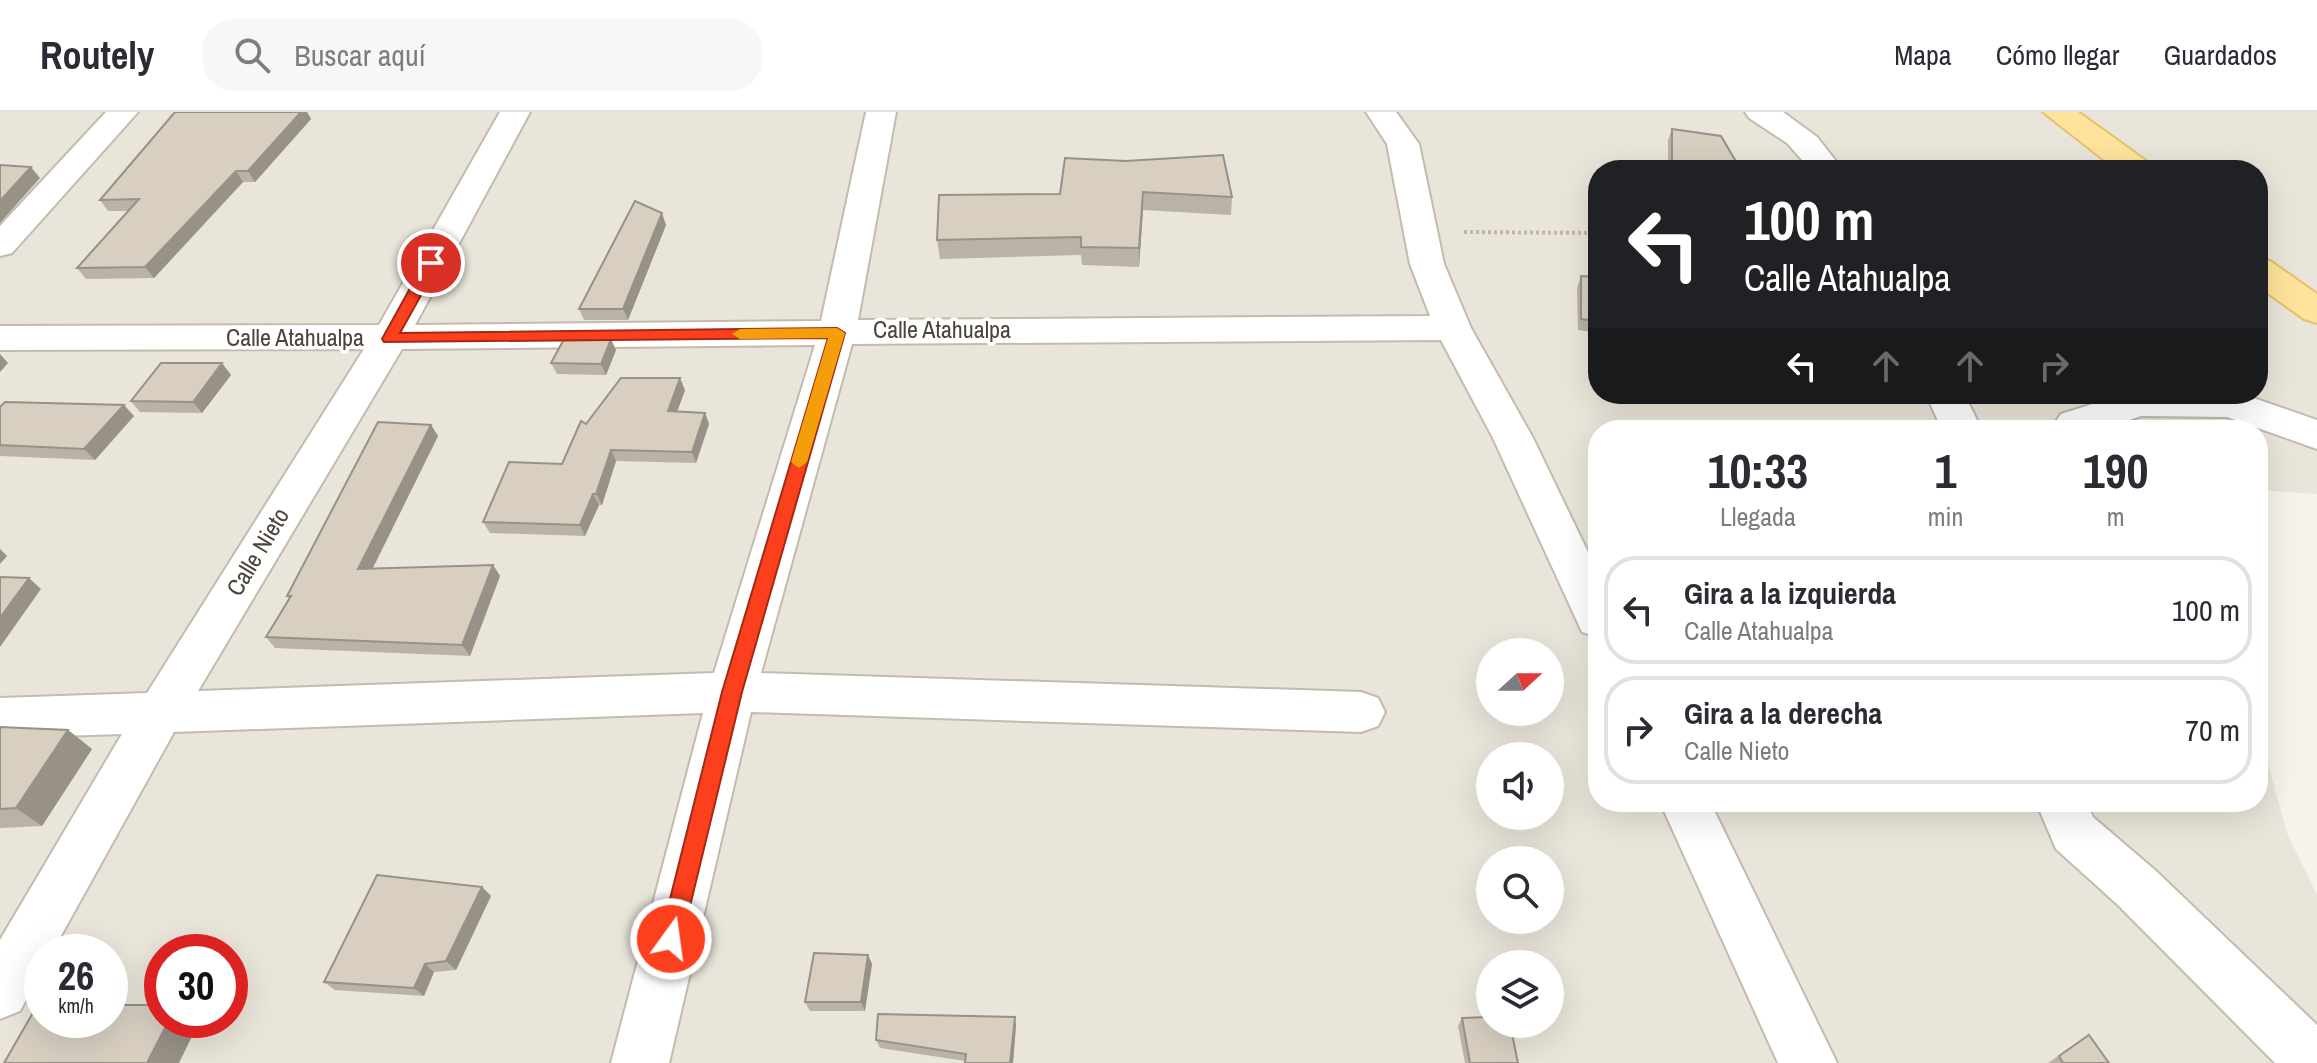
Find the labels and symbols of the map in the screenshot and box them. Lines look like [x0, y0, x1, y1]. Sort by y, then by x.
pin [397, 229, 465, 297]
street label: Calle Atahualpa [873, 313, 1011, 345]
street label: Calle Atahualpa [226, 321, 364, 353]
street label: Calle Nieto [218, 502, 296, 601]
north arrow [1476, 638, 1564, 726]
position arrow [629, 897, 713, 981]
speed limit sign: 30 [144, 934, 248, 1038]

